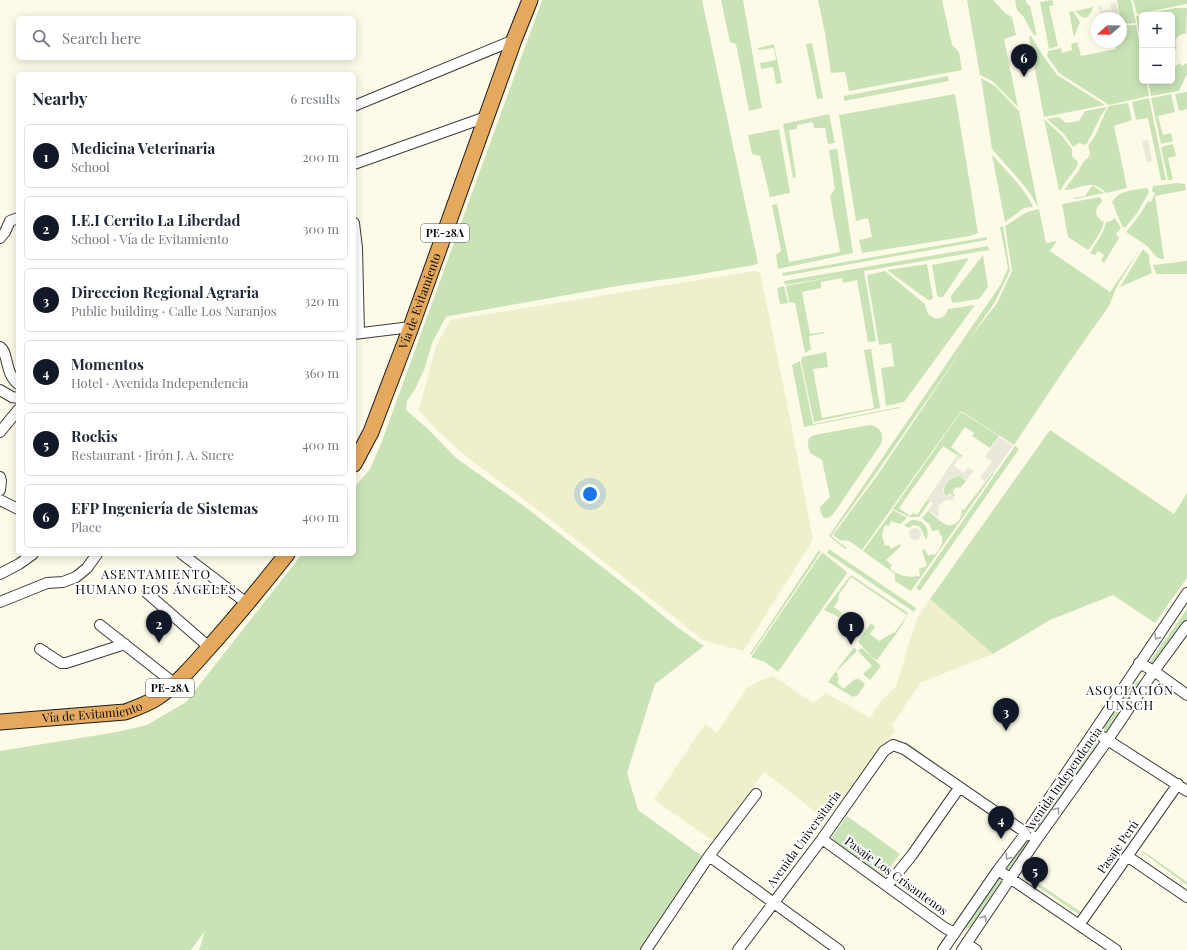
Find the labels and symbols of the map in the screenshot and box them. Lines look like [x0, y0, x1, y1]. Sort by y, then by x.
north arrow [1091, 12, 1127, 48]
pin: 6 [1011, 44, 1037, 77]
road number: PE-28A [421, 224, 469, 242]
street label: Vía de Evitamiento [394, 250, 444, 352]
your location [580, 484, 600, 504]
district label: ASENTAMIENTO HUMANO LOS ÁNGELES [75, 565, 237, 597]
pin: 2 [146, 610, 172, 643]
pin: 1 [838, 612, 864, 645]
one-way arrow [1154, 633, 1162, 640]
road number: PE-28A [146, 679, 194, 697]
district label: ASOCIACIÓN UNSCH [1085, 681, 1174, 713]
street label: Vía de Evitamiento [41, 697, 145, 726]
pin: 3 [993, 698, 1019, 731]
street label: Avenida Independencia [1019, 723, 1105, 836]
street label: Avenida Universitaria [762, 787, 844, 891]
pin: 4 [988, 806, 1014, 839]
one-way arrow [1052, 808, 1059, 815]
street label: Pasaje Perú [1093, 817, 1141, 876]
street label: Pasaje Los Crisantenos [842, 832, 951, 918]
one-way arrow [1005, 853, 1012, 860]
pin: 5 [1022, 857, 1048, 890]
one-way arrow [979, 915, 987, 922]

